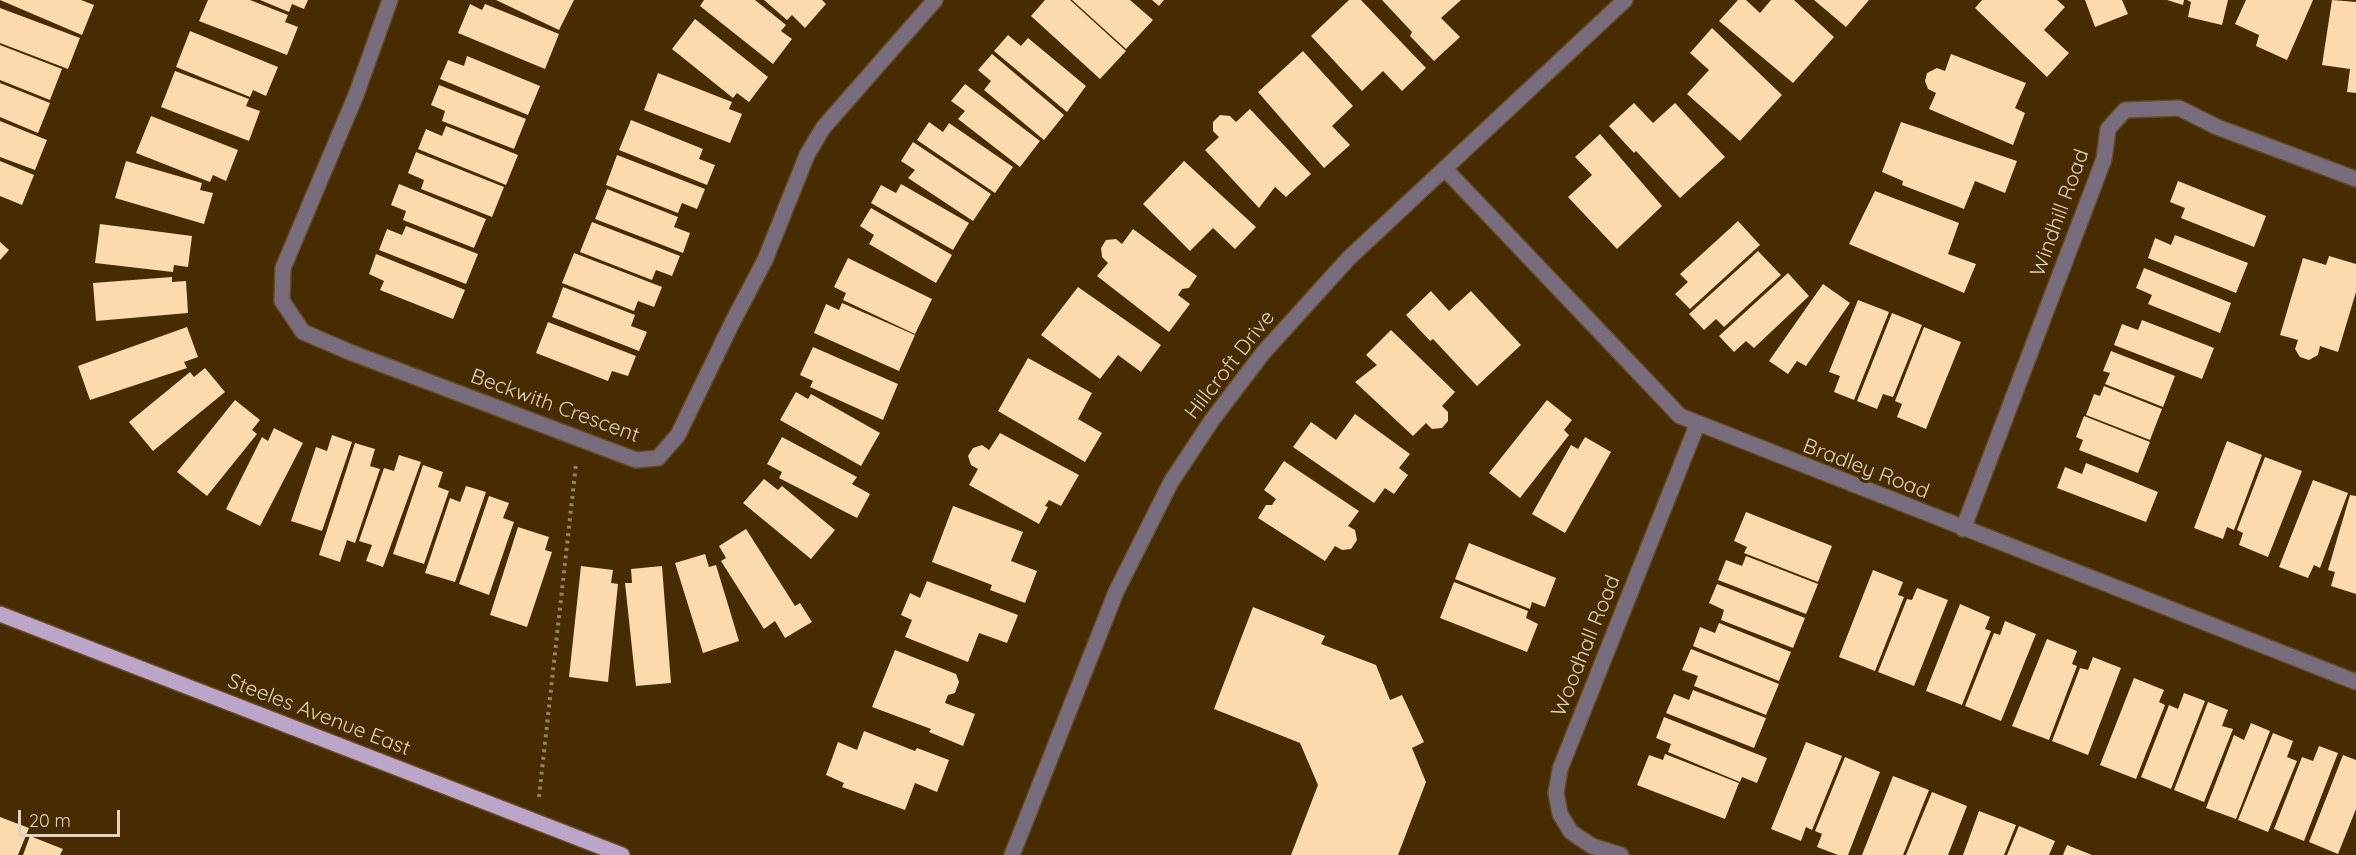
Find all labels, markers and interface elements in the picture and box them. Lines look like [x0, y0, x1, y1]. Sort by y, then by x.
street label: Windhill Road [2025, 146, 2095, 280]
street label: Hillcroft Drive [1180, 306, 1280, 424]
street label: Beckwith Crescent [467, 364, 643, 448]
street label: Bradley Road [1799, 433, 1933, 505]
street label: Woodhall Road [1546, 572, 1626, 720]
street label: Steeles Avenue East [224, 669, 414, 761]
scale bar [21, 798, 123, 836]
text: 20 m [29, 809, 71, 832]

